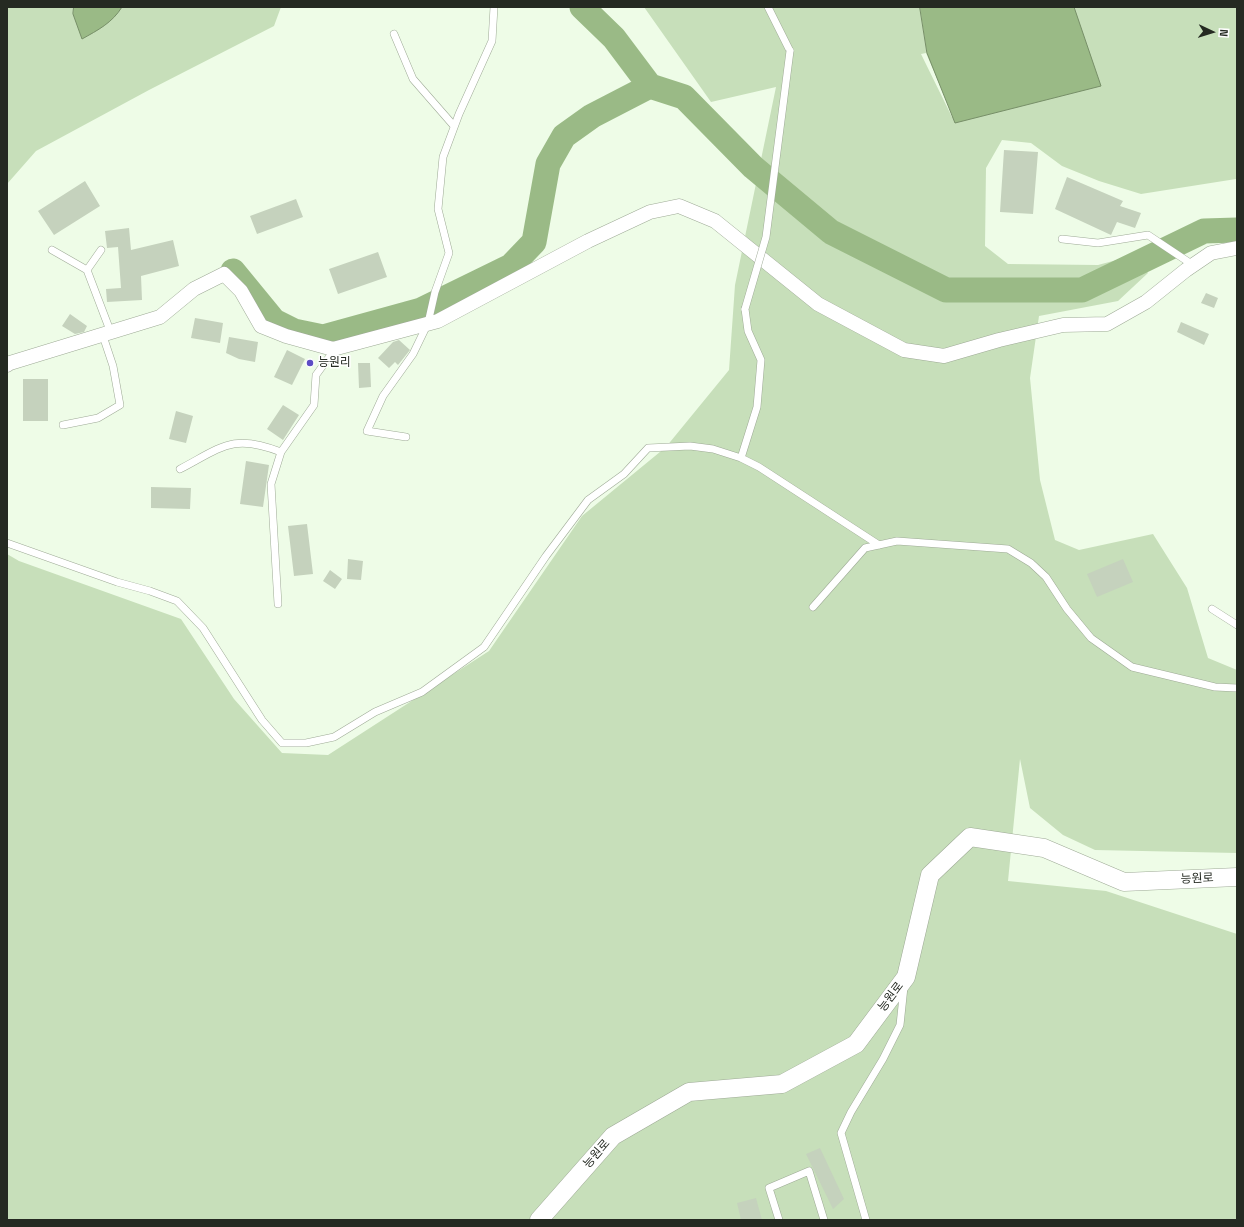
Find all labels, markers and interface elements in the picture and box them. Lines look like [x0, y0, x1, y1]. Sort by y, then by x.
north arrow [1192, 12, 1232, 52]
text: N [1217, 29, 1231, 37]
place label: 능원리 [318, 356, 351, 370]
marker: 능원리 [305, 358, 315, 368]
street label: 능원로 [1180, 871, 1214, 887]
street label: 능원로 [875, 979, 907, 1015]
street label: 능원로 [581, 1137, 613, 1171]

